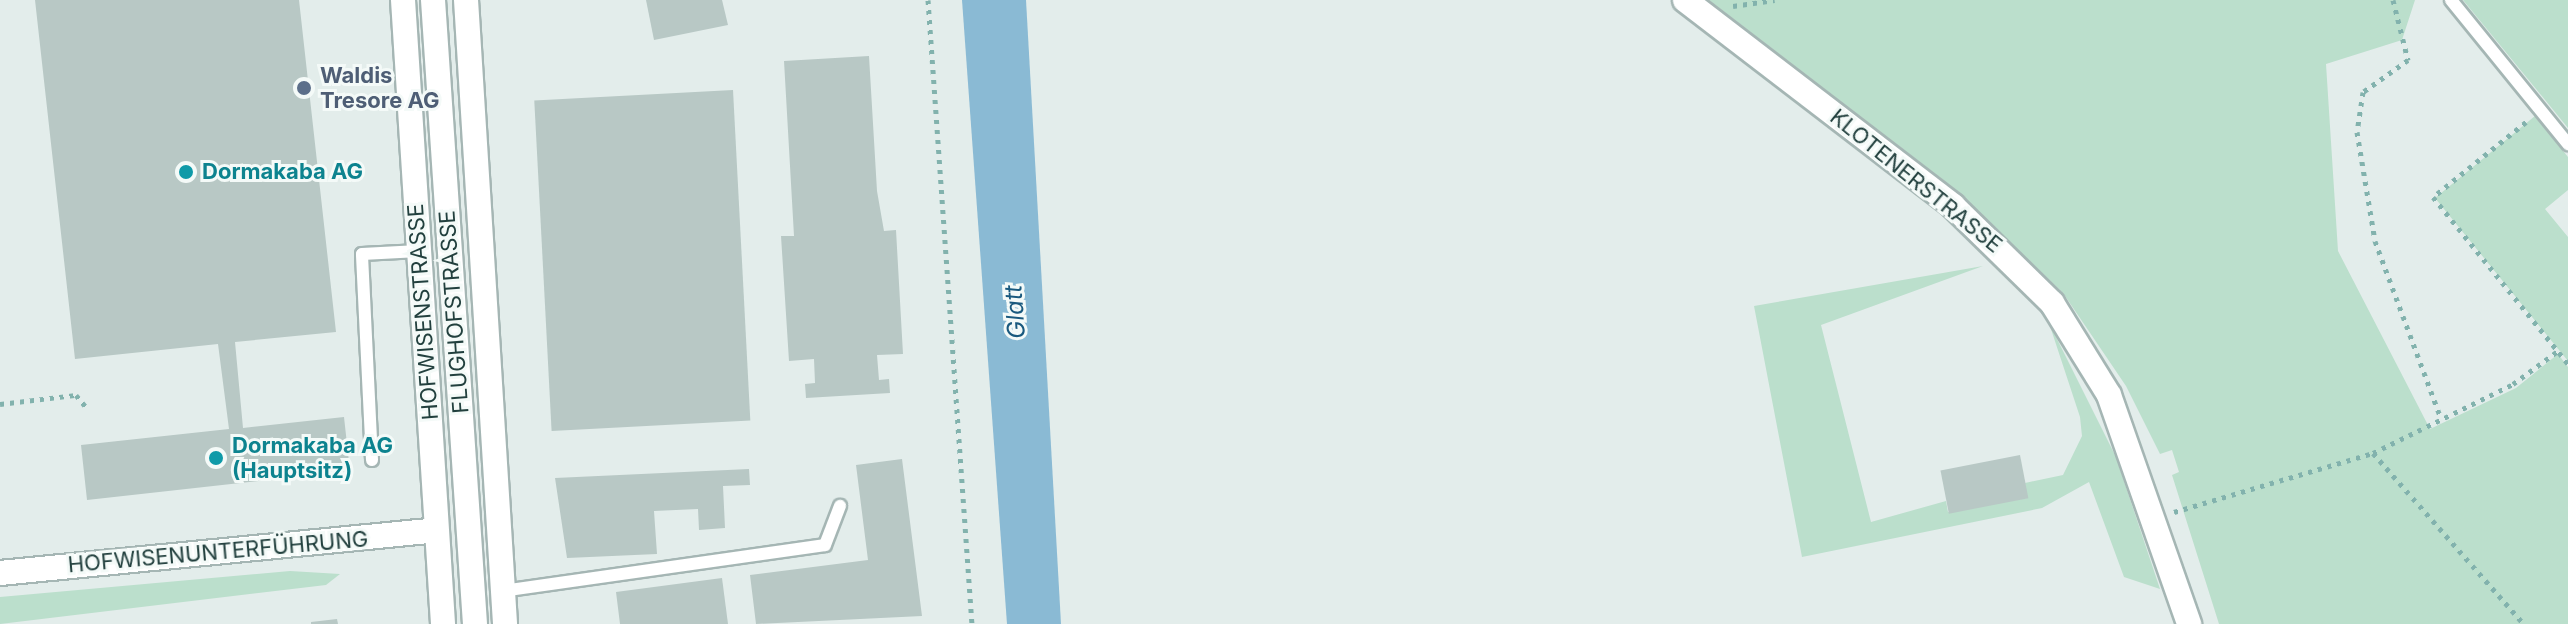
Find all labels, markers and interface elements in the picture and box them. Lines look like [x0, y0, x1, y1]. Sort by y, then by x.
place label: Waldis Tresore AG [320, 62, 440, 114]
marker: Waldis Tresore AG [295, 79, 313, 97]
street label: KLOTENERSTRASSE [1825, 104, 2007, 258]
place label: Dormakaba AG [202, 159, 363, 185]
marker: Dormakaba AG [177, 163, 195, 181]
street label: HOFWISENSTRASSE [402, 203, 444, 421]
street label: FLUGHOFSTRASSE [434, 210, 474, 414]
water label: Glatt [999, 284, 1031, 340]
place label: Dormakaba AG (Hauptsitz) [232, 432, 393, 484]
marker: Dormakaba AG (Hauptsitz) [207, 449, 225, 467]
street label: HOFWISENUNTERFÜHRUNG [67, 526, 369, 578]

